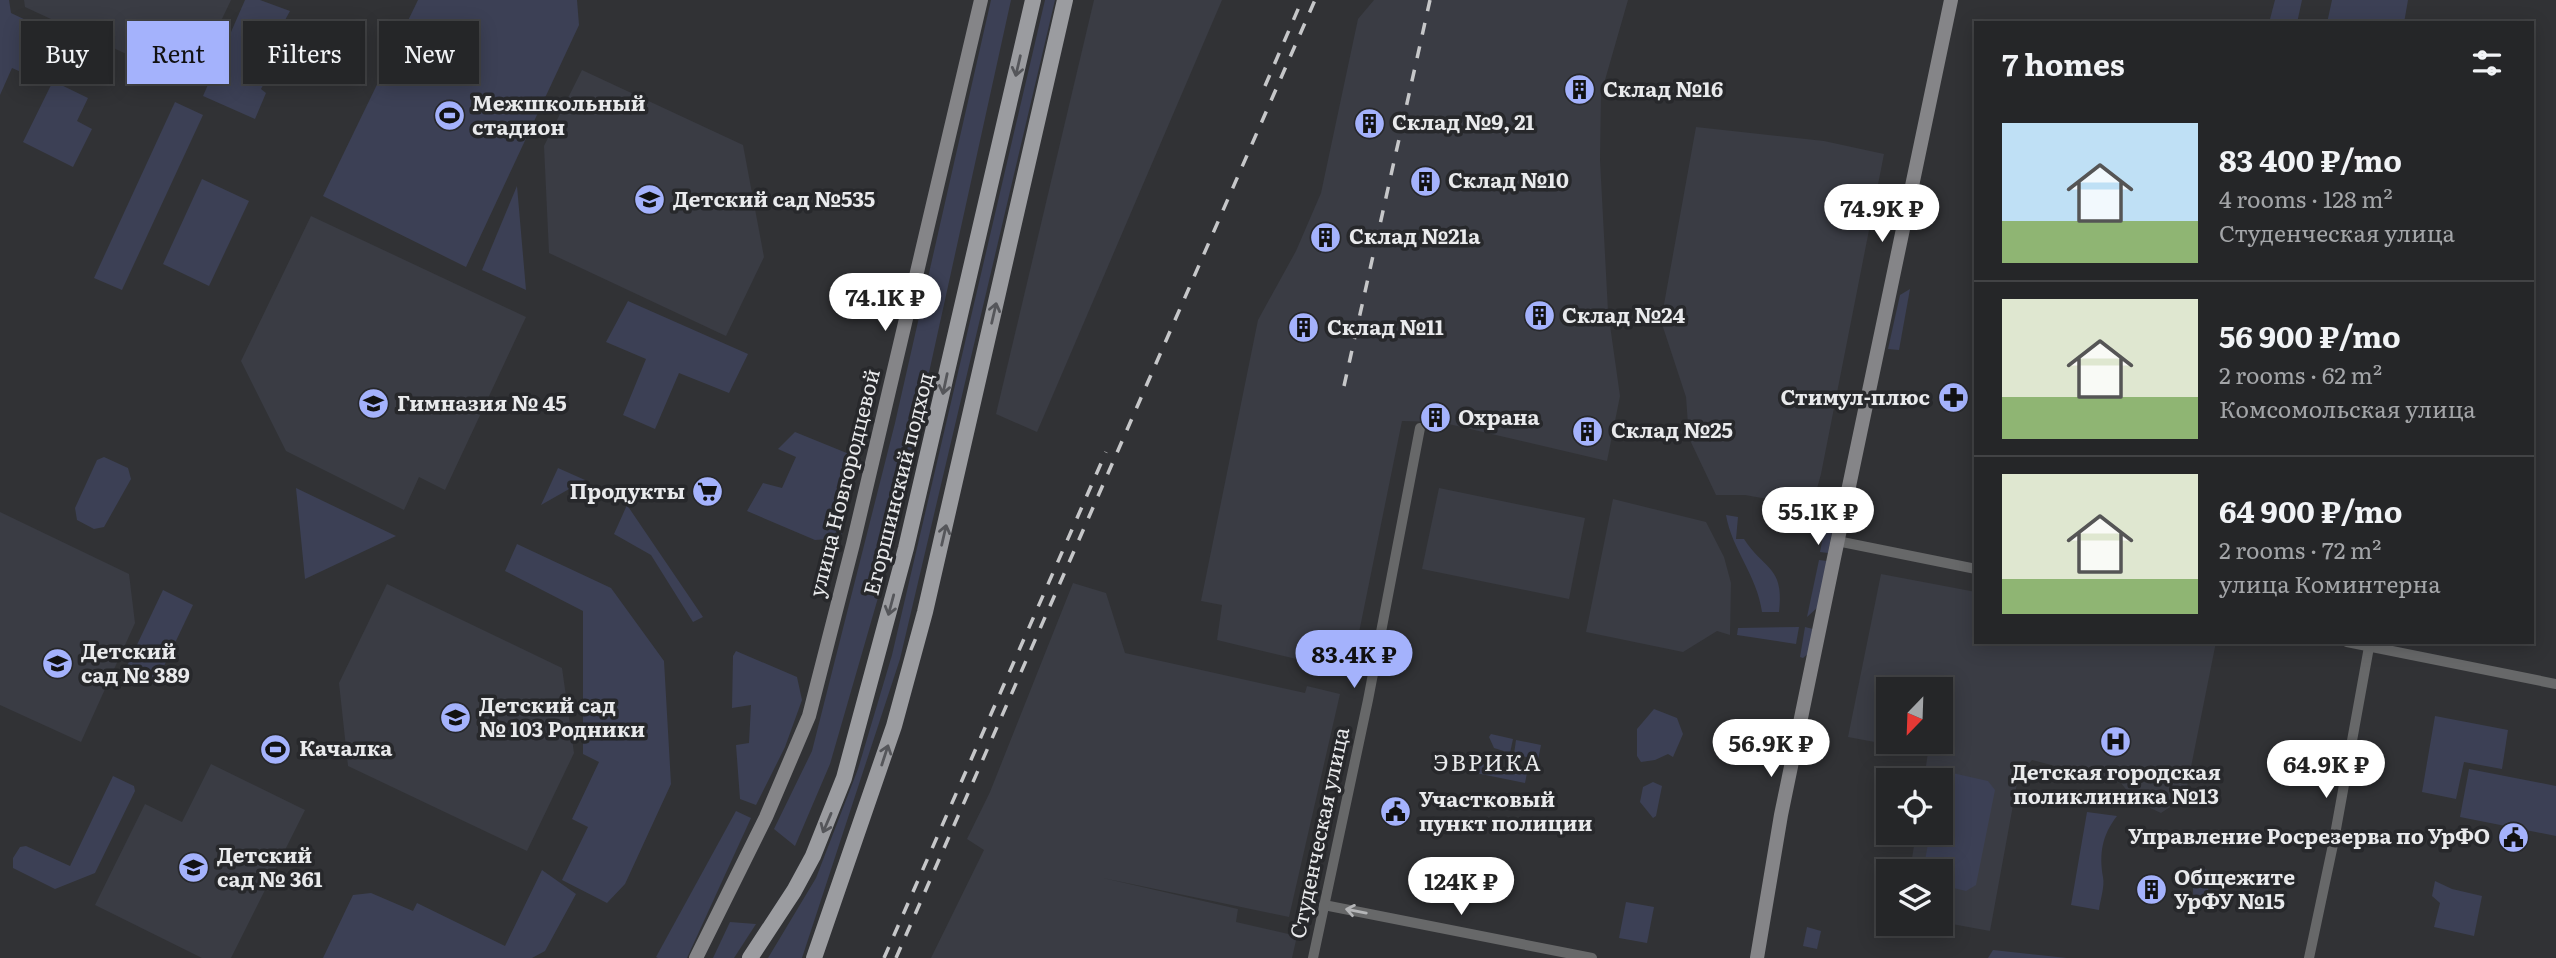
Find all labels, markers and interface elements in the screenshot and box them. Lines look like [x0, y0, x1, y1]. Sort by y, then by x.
chip: Buy [21, 21, 113, 84]
chip: Rent [127, 21, 229, 84]
chip: Filters [243, 21, 365, 84]
chip: New [379, 21, 479, 84]
text: 7 homes [2002, 41, 2125, 85]
icon: filters [2468, 44, 2506, 82]
one-way arrow [1011, 55, 1024, 77]
place label: Склад №16 [1603, 72, 1723, 103]
building icon: Склад №16 [1563, 73, 1597, 107]
place label: Межшкольный стадион [472, 86, 646, 141]
sports icon: Межшкольный стадион [432, 99, 466, 133]
place label: Склад №9, 21 [1392, 105, 1535, 136]
building icon: Склад №9, 21 [1352, 106, 1386, 140]
text: 83 400 ₽/mo [2219, 137, 2402, 181]
icon: home [2058, 151, 2142, 235]
place label: Склад №10 [1448, 163, 1569, 194]
building icon: Склад №10 [1408, 164, 1442, 198]
text: 4 rooms · 128 m² [2219, 181, 2393, 215]
place label: Детский сад №535 [673, 182, 875, 213]
school or university icon: Детский сад №535 [633, 183, 667, 217]
pin: 74.9K ₽ [1817, 184, 1947, 244]
text: 74.9K ₽ [1840, 190, 1924, 224]
text: Студенческая улица [2219, 215, 2455, 249]
place label: Склад №21а [1349, 219, 1481, 250]
building icon: Склад №21а [1309, 220, 1343, 254]
pin: 74.1K ₽ [820, 274, 950, 333]
text: 74.1K ₽ [845, 279, 925, 313]
place label: Склад №24 [1562, 298, 1686, 329]
building icon: Склад №24 [1522, 299, 1556, 333]
one-way arrow [987, 302, 1001, 325]
place label: Склад №11 [1327, 310, 1444, 341]
building icon: Склад №11 [1287, 311, 1321, 345]
text: 56 900 ₽/mo [2219, 313, 2401, 357]
icon: home [2058, 327, 2142, 411]
text: 2 rooms · 62 m² [2219, 357, 2382, 391]
street label: улица Новгородцевой [799, 365, 886, 600]
street label: Егоршинский подход [854, 369, 939, 598]
one-way arrow [938, 372, 952, 395]
place label: Стимул-плюс [1781, 380, 1930, 411]
pharmacy icon: Стимул-плюс [1936, 381, 1970, 415]
place label: Гимназия № 45 [397, 386, 567, 417]
school or university icon: Гимназия № 45 [357, 387, 391, 421]
text: Комсомольская улица [2219, 391, 2476, 425]
place label: Охрана [1458, 400, 1541, 431]
building icon: Охрана [1418, 401, 1452, 435]
place label: Склад №25 [1611, 413, 1733, 444]
building icon: Склад №25 [1571, 414, 1605, 448]
place label: Продукты [570, 474, 685, 505]
supermarket icon: Продукты [691, 475, 725, 509]
pin: 55.1K ₽ [1753, 488, 1883, 547]
text: 64 900 ₽/mo [2219, 488, 2403, 532]
text: 55.1K ₽ [1778, 493, 1858, 527]
icon: home [2058, 502, 2142, 586]
one-way arrow [937, 524, 951, 547]
text: 2 rooms · 72 m² [2219, 532, 2381, 566]
text: улица Коминтерна [2219, 566, 2441, 600]
one-way arrow [884, 593, 897, 615]
pin: 83.4K ₽ [1289, 630, 1419, 690]
place label: Детский сад № 389 [81, 634, 190, 689]
text: 83.4K ₽ [1311, 636, 1397, 670]
school or university icon: Детский сад № 389 [41, 647, 75, 681]
north arrow [1876, 677, 1953, 754]
map controls [1876, 677, 1953, 936]
place label: Детский сад № 103 Родники [479, 688, 645, 743]
school or university icon: Детский сад № 103 Родники [439, 701, 473, 735]
pin: 56.9K ₽ [1706, 720, 1836, 779]
street label: Студенческая улица [1280, 723, 1355, 941]
hospital icon: Детская городская поликлиника №13 [2099, 724, 2133, 758]
text: 56.9K ₽ [1729, 725, 1813, 759]
place label: Качалка [299, 731, 393, 762]
sports icon: Качалка [259, 732, 293, 766]
pin: 64.9K ₽ [2261, 740, 2391, 800]
one-way arrow [879, 744, 892, 766]
district label: ЭВРИКА [1433, 744, 1543, 778]
text: 64.9K ₽ [2283, 746, 2369, 780]
place label: Детская городская поликлиника №13 [2011, 755, 2221, 810]
button: locate [1876, 768, 1953, 845]
place label: Участковый пункт полиции [1419, 782, 1592, 837]
public building icon: Участковый пункт полиции [1379, 795, 1413, 829]
one-way arrow [820, 811, 833, 833]
place label: Управление Росрезерва по УрФО [2128, 819, 2490, 850]
public building icon: Управление Росрезерва по УрФО [2496, 820, 2530, 854]
place label: Детский сад № 361 [217, 838, 323, 893]
school or university icon: Детский сад № 361 [177, 851, 211, 885]
pin: 124K ₽ [1404, 858, 1518, 917]
button: layers [1876, 859, 1953, 936]
place label: Общежите УрФУ №15 [2174, 860, 2295, 915]
text: 124K ₽ [1424, 863, 1498, 897]
building icon: Общежите УрФУ №15 [2134, 873, 2168, 907]
one-way arrow [1345, 904, 1368, 918]

